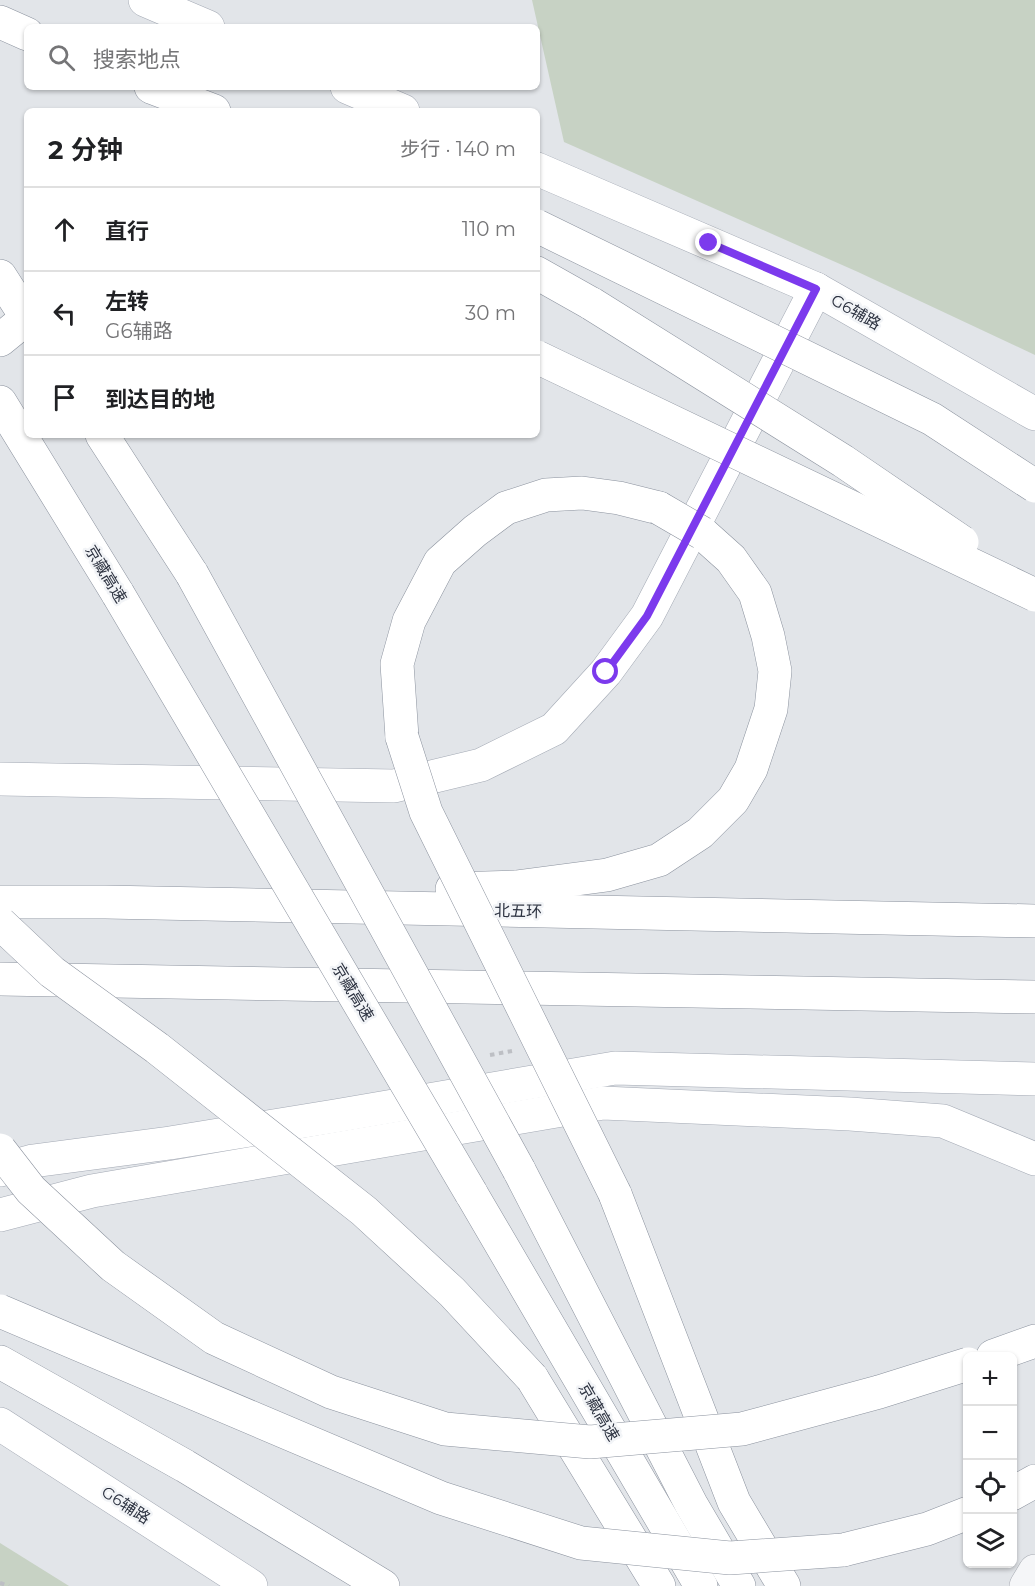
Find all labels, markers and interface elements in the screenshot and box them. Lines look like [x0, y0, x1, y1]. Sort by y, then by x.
search box [24, 24, 540, 90]
icon: search [45, 41, 78, 74]
text: 搜索地点 [93, 46, 181, 73]
text: 2 分钟 [48, 134, 123, 166]
text: 步行 · 140 m [400, 137, 516, 161]
icon: ahead [48, 213, 81, 246]
text: 110 m [462, 217, 516, 241]
text: 直行 [105, 218, 149, 245]
route end [695, 229, 721, 255]
text: 左转 [105, 288, 149, 315]
street label: G6辅路 [828, 290, 884, 334]
icon: left [48, 297, 81, 330]
text: 30 m [465, 301, 516, 325]
text: G6辅路 [105, 319, 173, 343]
icon: arrive [48, 381, 81, 414]
text: 到达目的地 [105, 386, 215, 413]
street label: 京藏高速 [81, 542, 131, 606]
route start [592, 658, 618, 684]
street label: 北五环 [494, 901, 542, 921]
street label: 京藏高速 [328, 960, 378, 1024]
map controls [963, 1352, 1017, 1568]
button: + [963, 1352, 1017, 1406]
street label: 京藏高速 [575, 1380, 623, 1444]
button: − [963, 1406, 1017, 1460]
button: locate [963, 1460, 1017, 1514]
street label: G6辅路 [98, 1482, 154, 1528]
button: layers [963, 1514, 1017, 1568]

